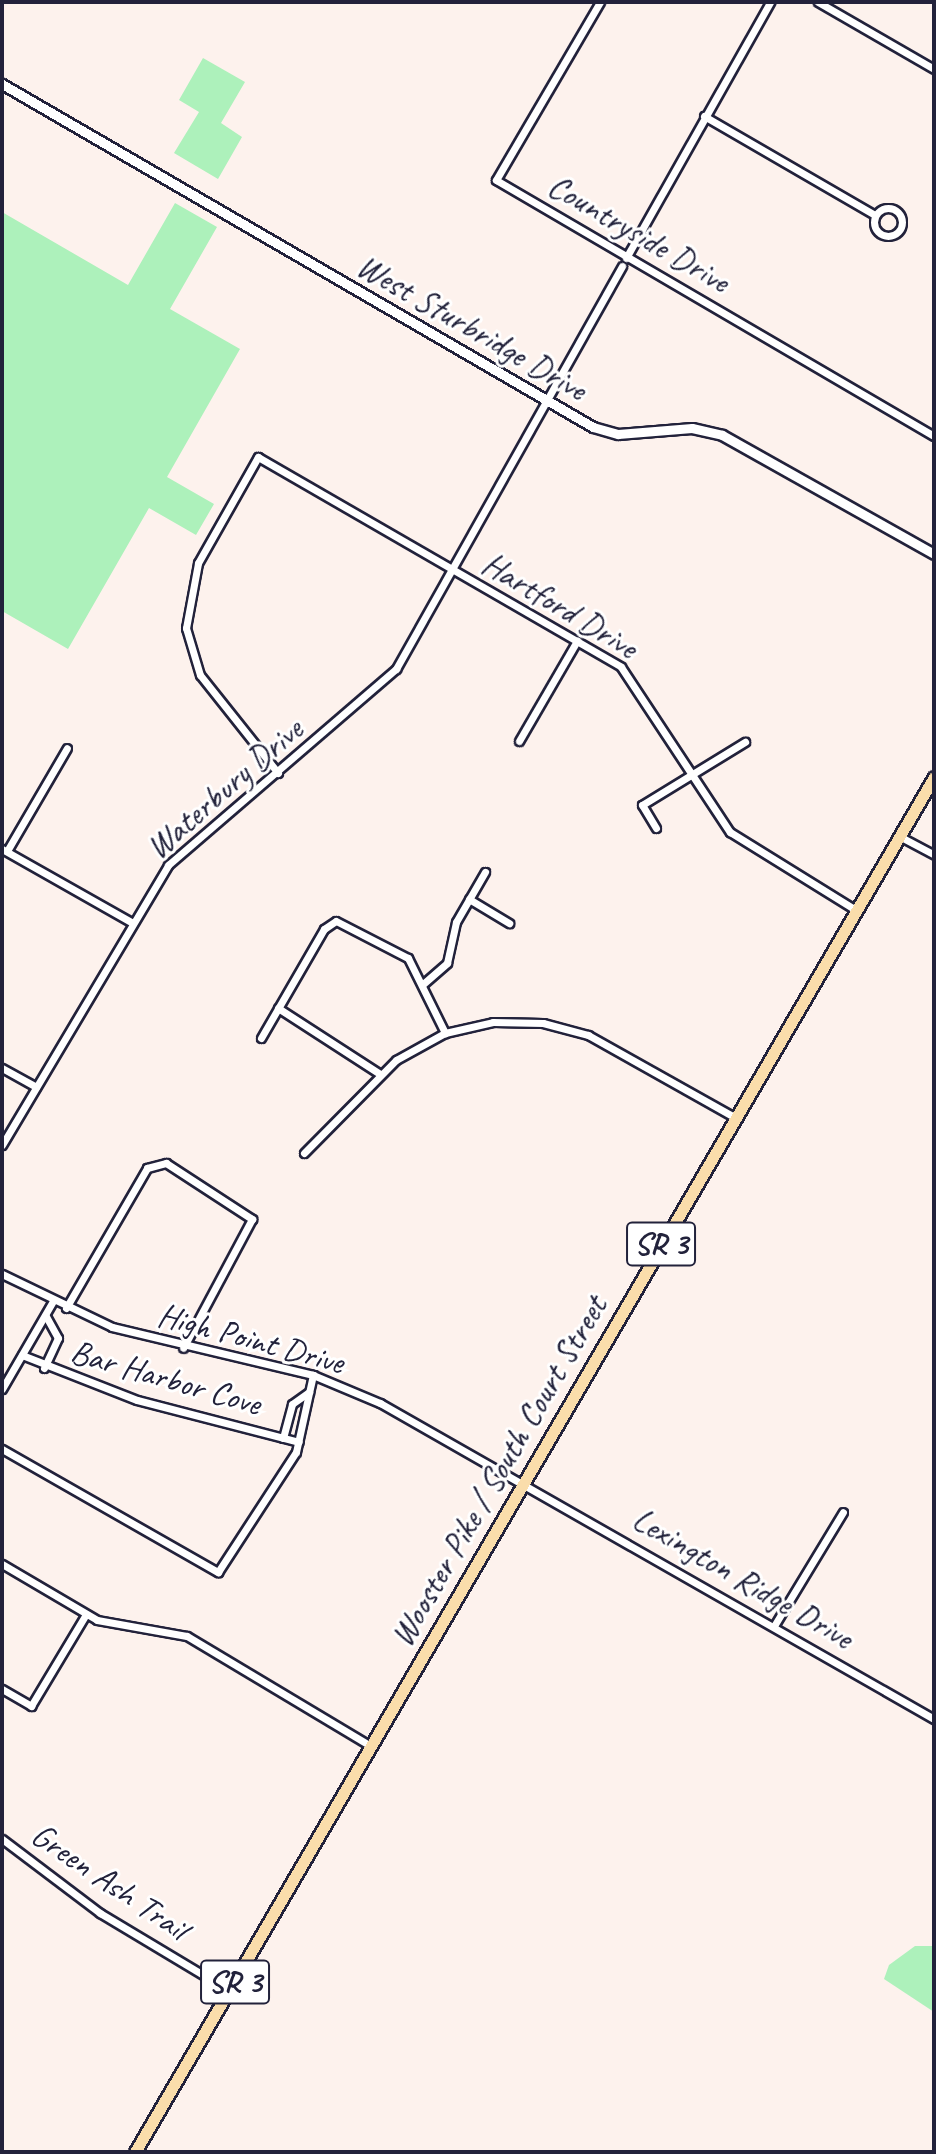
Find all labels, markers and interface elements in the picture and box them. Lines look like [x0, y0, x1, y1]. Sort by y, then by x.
street label: Countryside Drive [541, 165, 737, 301]
street label: West Sturbridge Drive [349, 244, 595, 410]
street label: Hartford Drive [475, 543, 645, 667]
street label: Waterbury Drive [137, 709, 311, 867]
road number: SR 3 [625, 1216, 697, 1272]
street label: Wooster Pike / South Court Street [381, 1288, 615, 1654]
street label: High Point Drive [154, 1294, 348, 1382]
street label: Bar Harbor Cove [66, 1330, 266, 1424]
street label: Lexington Ridge Drive [625, 1498, 861, 1658]
street label: Green Ash Trail [25, 1814, 195, 1948]
road number: SR 3 [199, 1954, 271, 2010]

